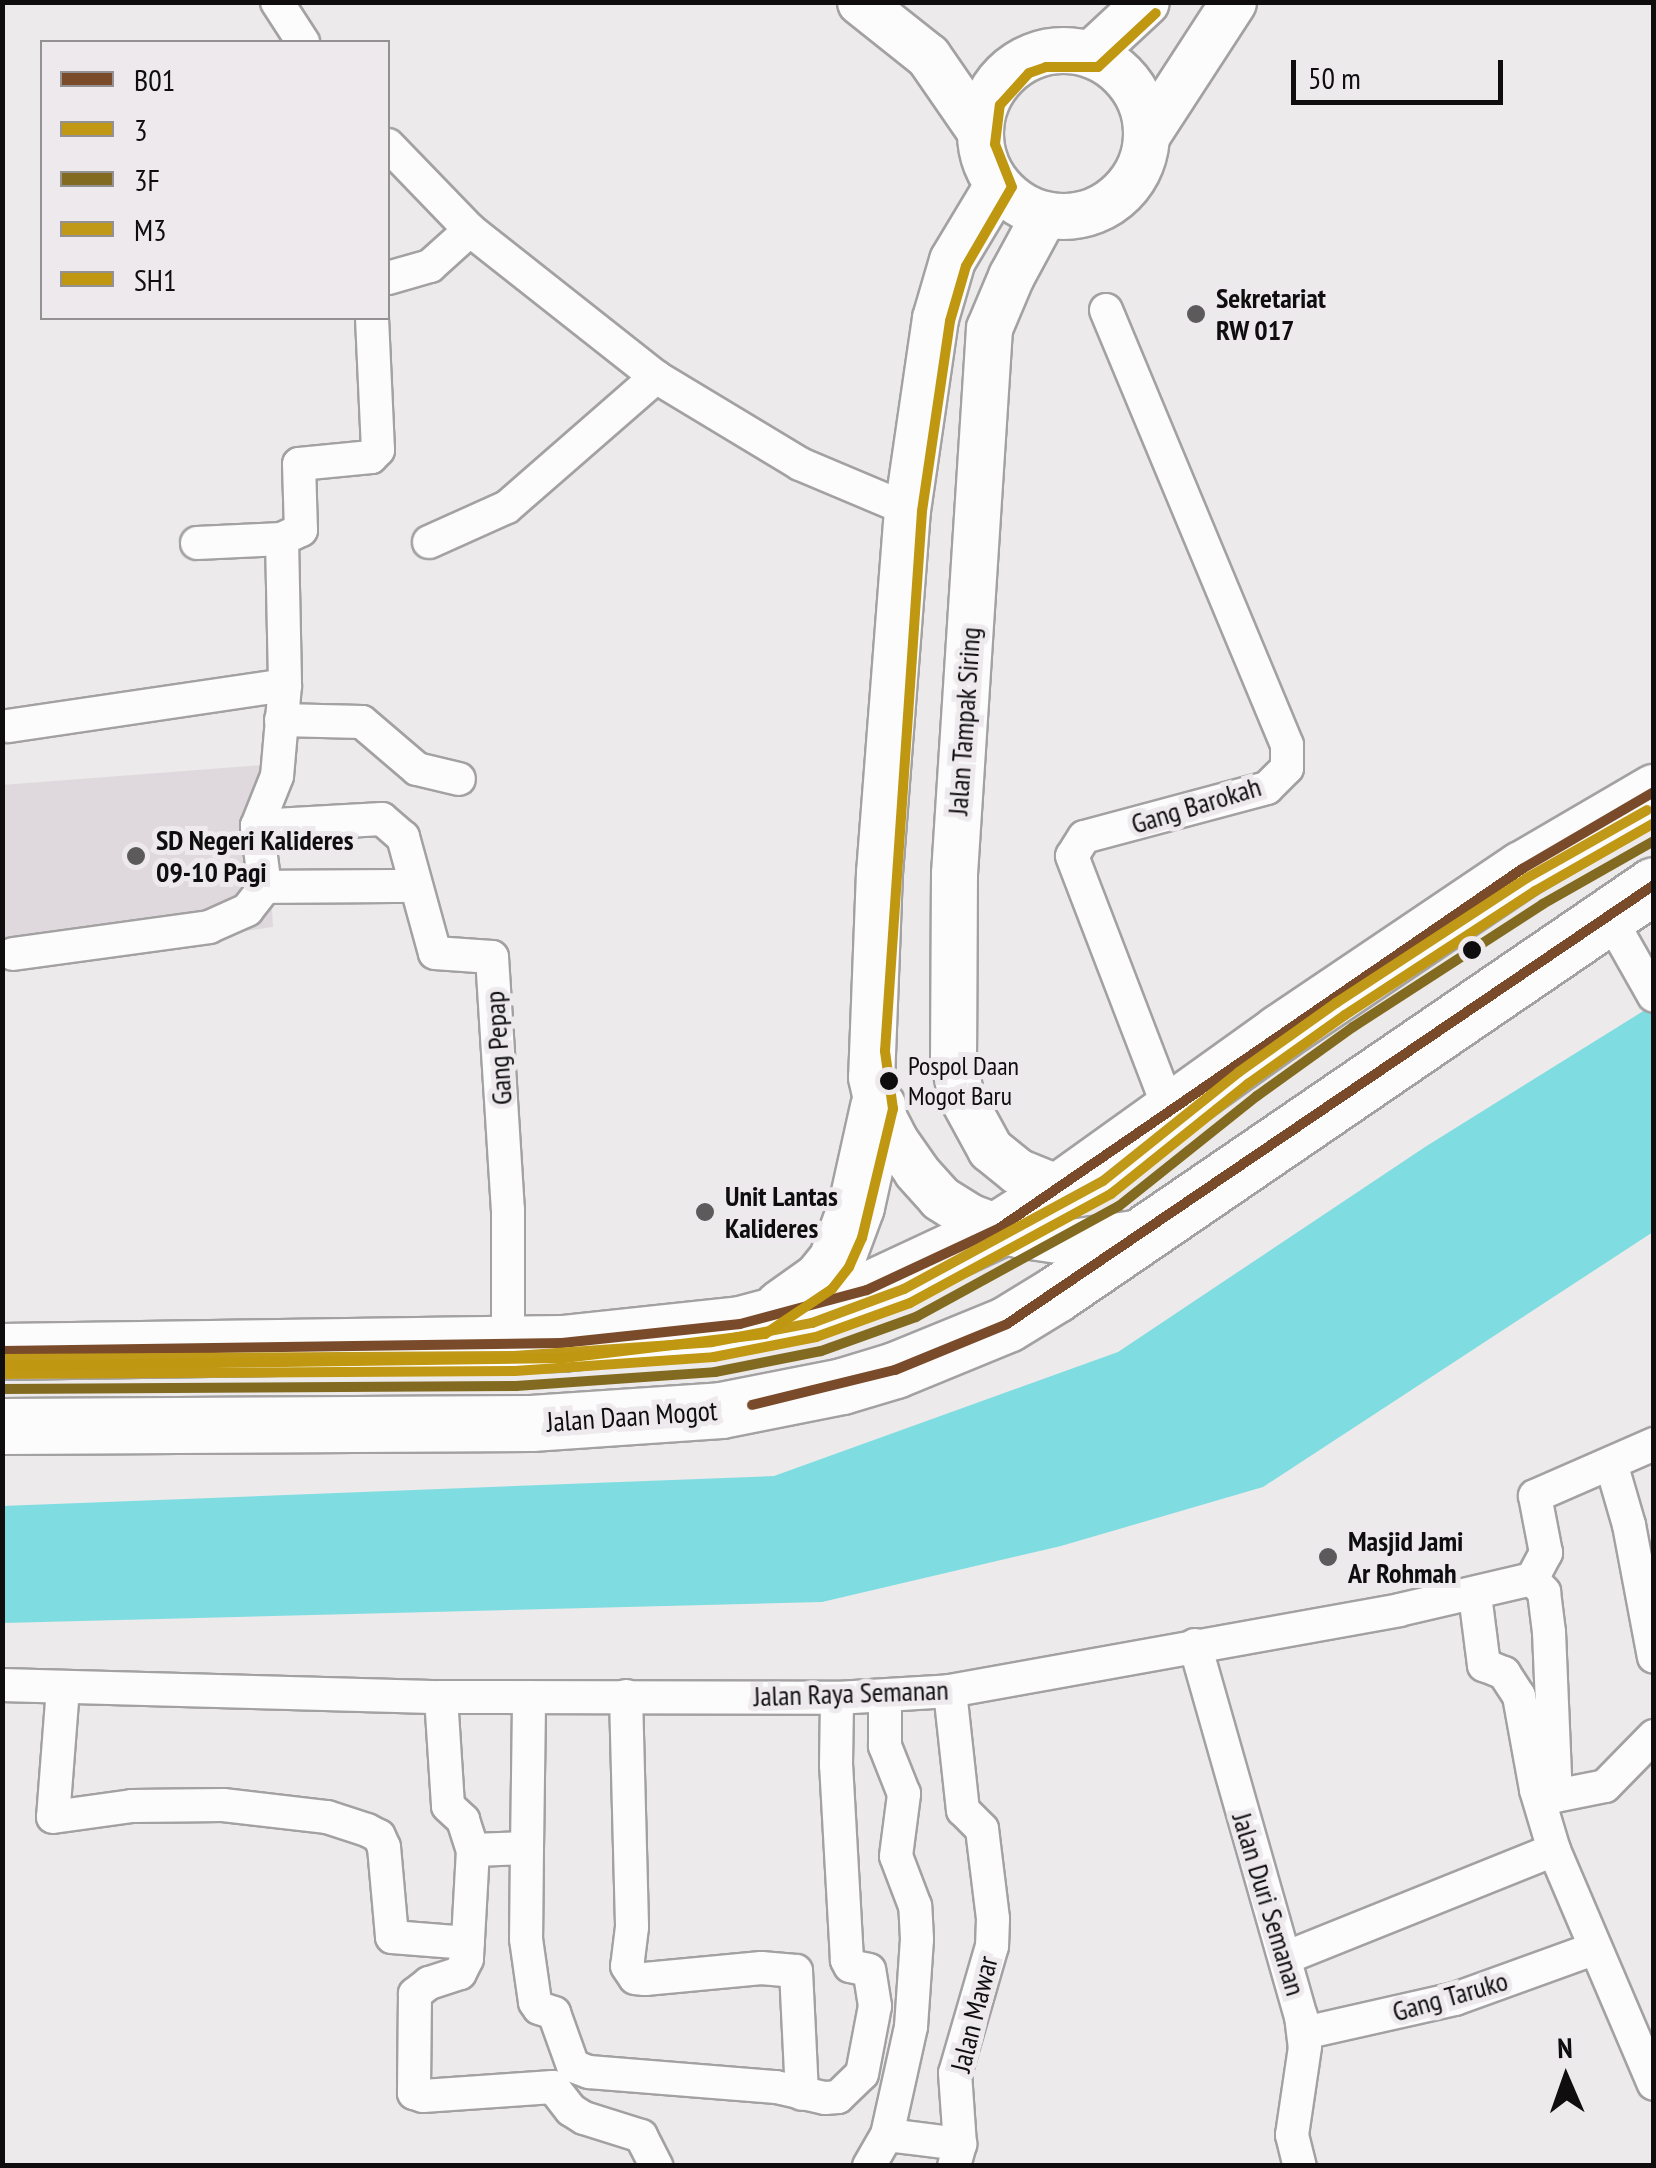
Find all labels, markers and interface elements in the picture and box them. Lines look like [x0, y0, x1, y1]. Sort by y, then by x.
legend [40, 40, 390, 320]
scale bar [1296, 40, 1508, 102]
text: 50 m [1308, 58, 1361, 97]
text: B01 [134, 60, 175, 99]
text: 3 [134, 110, 148, 149]
text: 3F [134, 160, 160, 199]
text: M3 [134, 210, 167, 249]
text: SH1 [134, 260, 176, 299]
place label: Sekretariat RW 017 [1216, 281, 1326, 347]
marker: Sekretariat RW 017 [1185, 303, 1207, 325]
street label: Jalan Tampak Siring [941, 625, 987, 817]
street label: Gang Barokah [1127, 769, 1265, 841]
place label: SD Negeri Kalideres 09-10 Pagi [156, 823, 354, 889]
marker: SD Negeri Kalideres 09-10 Pagi [125, 845, 147, 867]
unlabelled marker [1462, 940, 1482, 960]
street label: Gang Pepap [477, 990, 519, 1106]
place label: Pospol Daan Mogot Baru [908, 1050, 1019, 1112]
marker: Pospol Daan Mogot Baru [879, 1071, 899, 1091]
place label: Unit Lantas Kalideres [725, 1179, 838, 1245]
marker: Unit Lantas Kalideres [694, 1201, 716, 1223]
street label: Jalan Daan Mogot [546, 1393, 718, 1439]
place label: Masjid Jami Ar Rohmah [1348, 1524, 1463, 1590]
marker: Masjid Jami Ar Rohmah [1317, 1546, 1339, 1568]
street label: Jalan Raya Semanan [753, 1673, 949, 1713]
street label: Jalan Duri Semanan [1225, 1809, 1313, 1999]
street label: Jalan Mawar [943, 1953, 1005, 2075]
street label: Gang Taruko [1388, 1963, 1512, 2029]
north arrow [1516, 2028, 1616, 2128]
text: N [1557, 2029, 1573, 2066]

